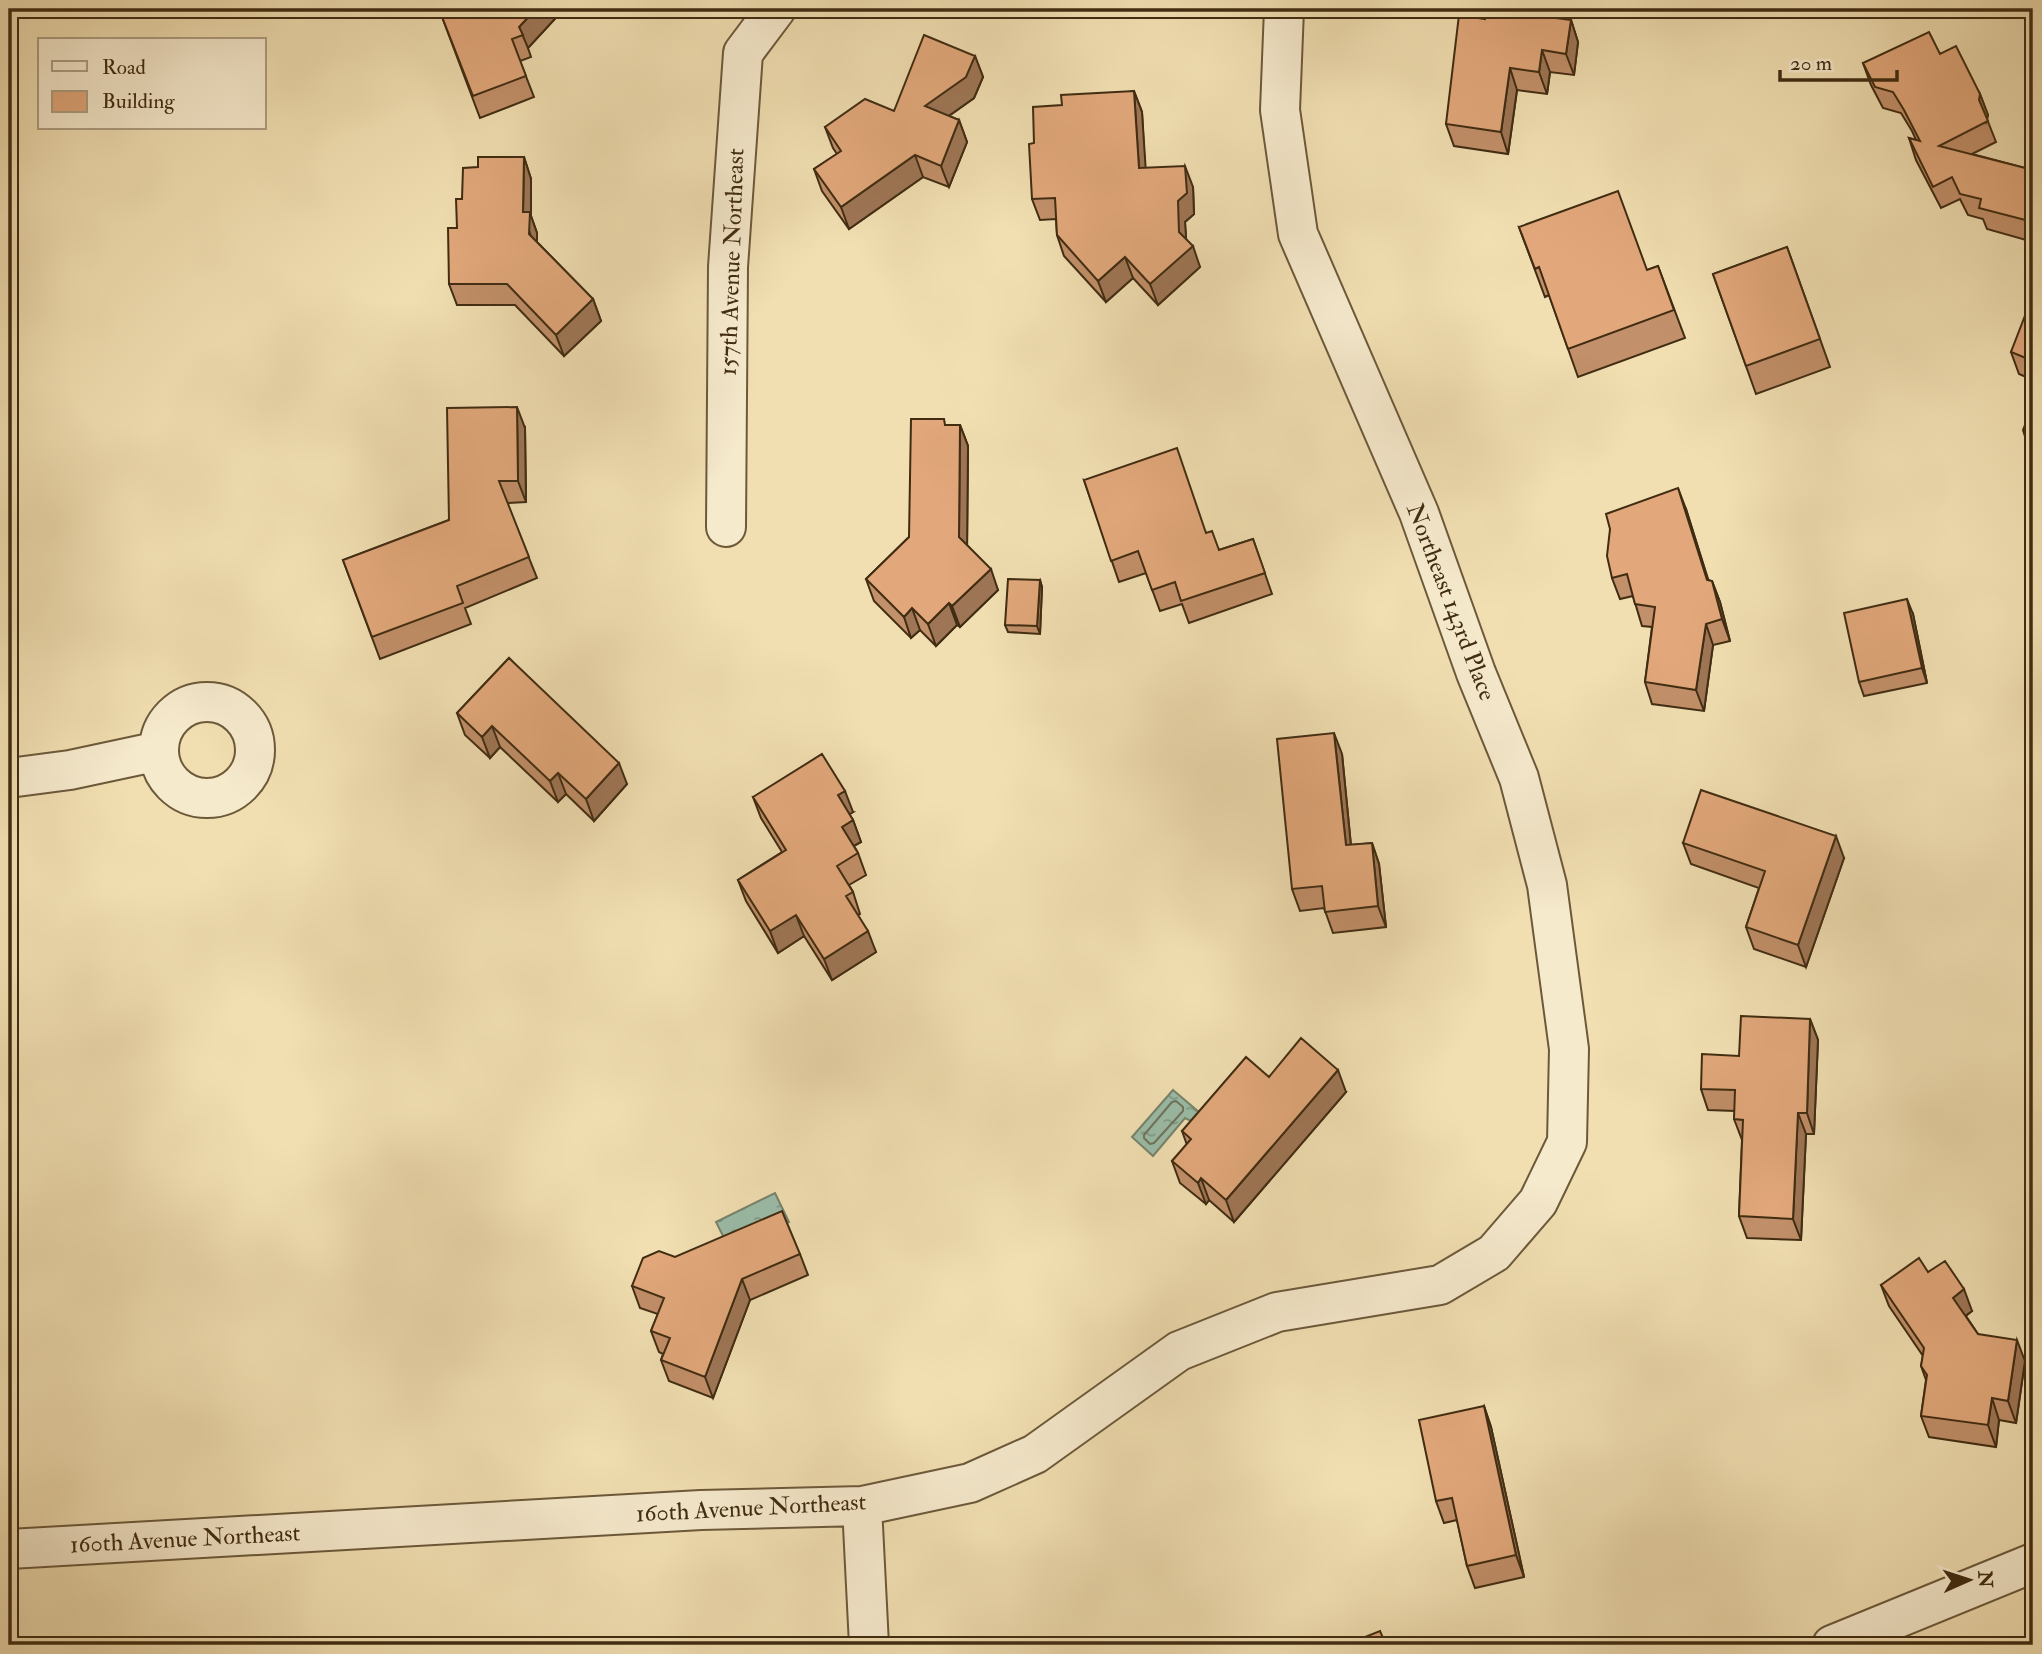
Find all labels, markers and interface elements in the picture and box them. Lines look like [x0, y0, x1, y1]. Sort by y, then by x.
legend [38, 38, 266, 130]
scale bar [1780, 38, 1897, 82]
text: 20 m [1790, 50, 1832, 77]
text: Road [102, 54, 147, 81]
text: Building [102, 88, 175, 115]
street label: 157th Avenue Northeast [713, 147, 751, 376]
street label: Northeast 143rd Place [1399, 499, 1503, 705]
street label: 160th Avenue Northeast [635, 1486, 867, 1530]
street label: 160th Avenue Northeast [69, 1517, 301, 1561]
north arrow [1934, 1546, 2004, 1616]
text: N [1972, 1569, 1997, 1589]

